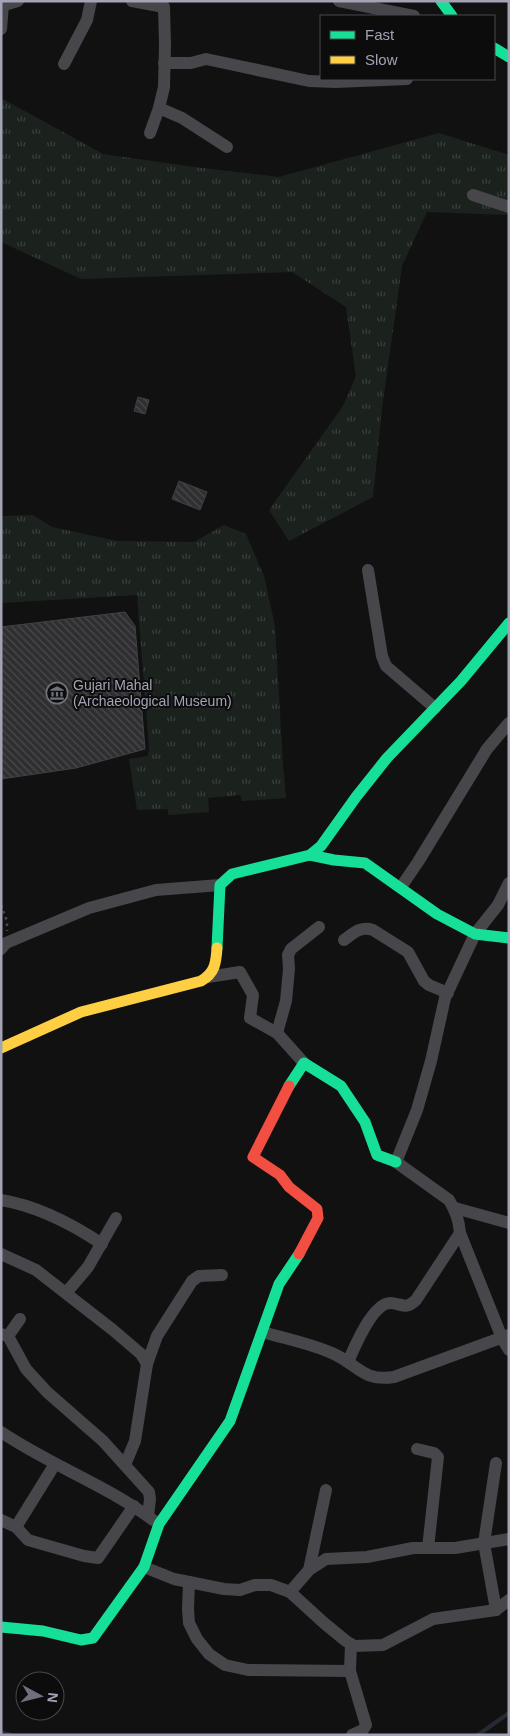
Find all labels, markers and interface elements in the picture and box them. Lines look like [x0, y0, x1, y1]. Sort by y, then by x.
legend [320, 15, 495, 80]
text: Fast [365, 26, 395, 43]
text: Slow [365, 51, 398, 68]
place label: Gujari Mahal (Archaeological Museum) [73, 677, 232, 709]
museum icon: Gujari Mahal (Archaeological Museum) [45, 681, 69, 705]
north arrow [15, 1671, 65, 1721]
text: N [44, 1692, 61, 1704]

